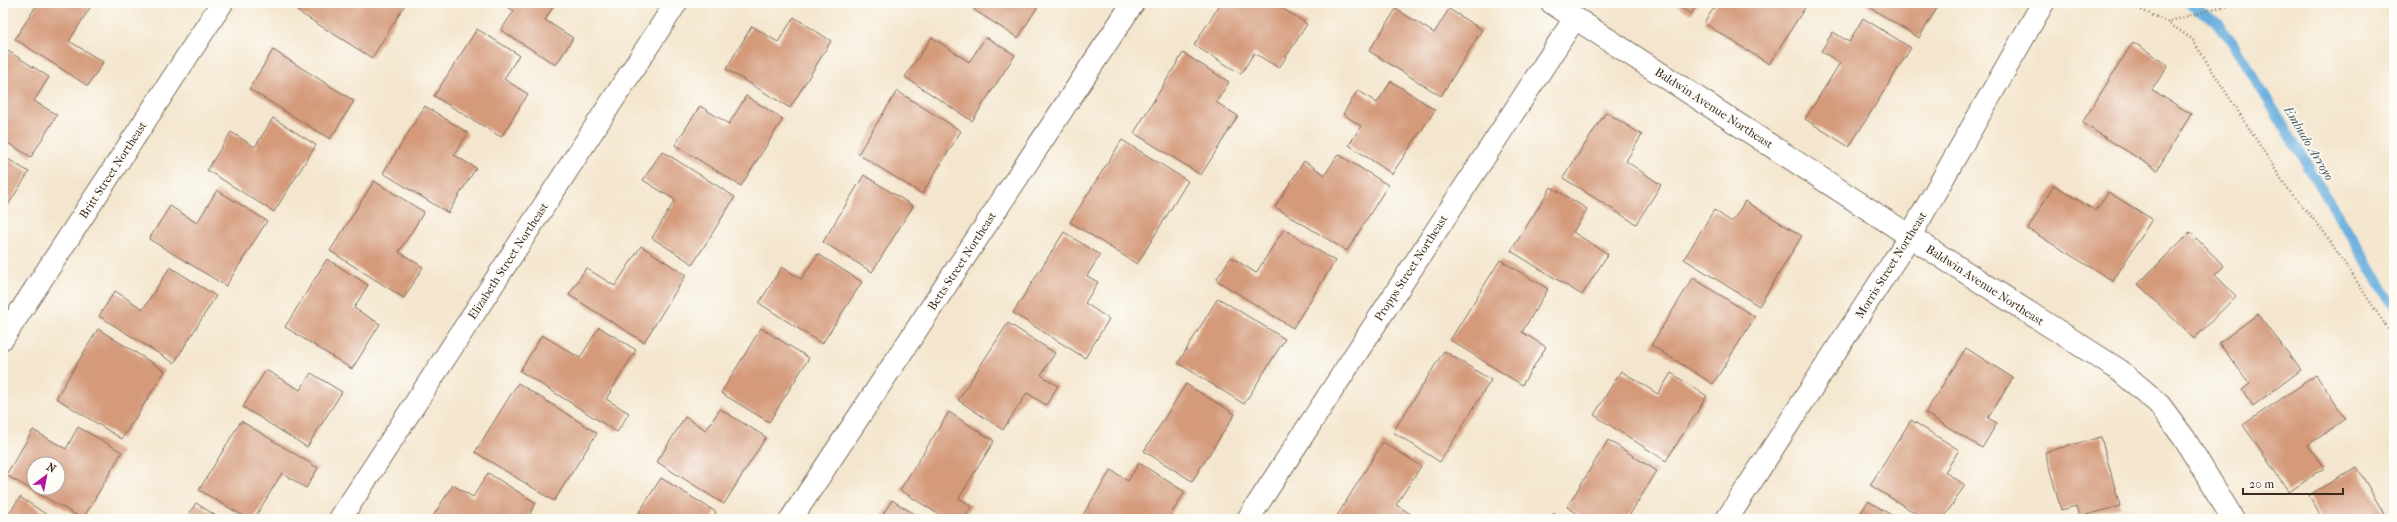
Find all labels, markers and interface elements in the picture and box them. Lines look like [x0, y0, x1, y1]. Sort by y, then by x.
street label: Baldwin Avenue Northeast [1652, 65, 1776, 152]
water label: Embudo Arroyo [2280, 102, 2337, 183]
street label: Britt Street Northeast [76, 118, 150, 221]
street label: Elizabeth Street Northeast [465, 199, 551, 322]
street label: Betts Street Northeast [925, 208, 1000, 313]
street label: Morris Street Northeast [1852, 209, 1930, 321]
street label: Propps Street Northeast [1371, 212, 1451, 324]
street label: Baldwin Avenue Northeast [1923, 242, 2047, 329]
north arrow [26, 456, 66, 496]
text: N [44, 460, 59, 476]
scale bar [2243, 470, 2343, 496]
text: 20 m [2249, 477, 2274, 491]

